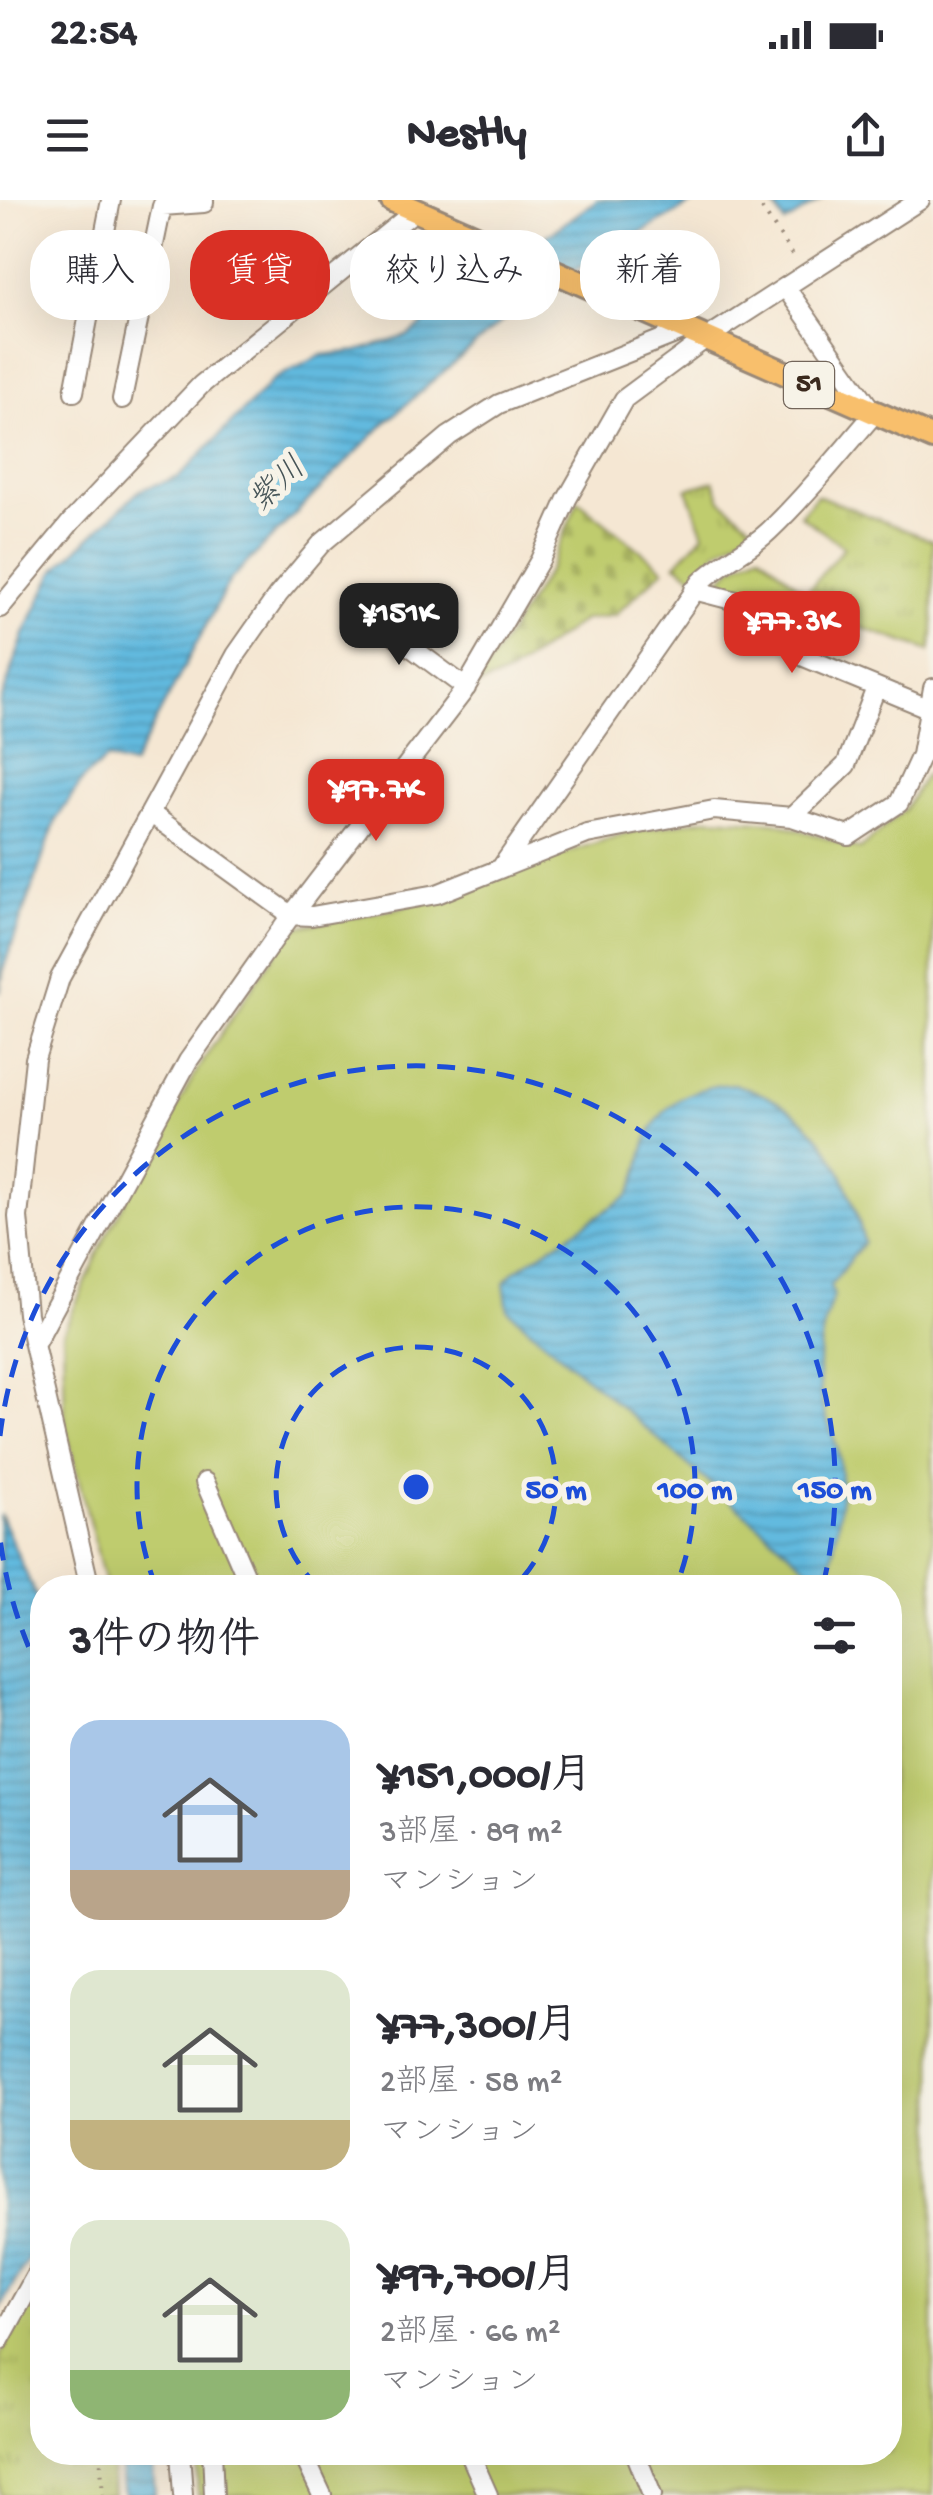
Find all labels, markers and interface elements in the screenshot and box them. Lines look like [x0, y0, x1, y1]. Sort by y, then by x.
text: 22:54 [50, 13, 137, 57]
icon: menu [40, 108, 95, 163]
icon: share [838, 108, 893, 163]
text: Nestly [407, 109, 526, 162]
chip: 購入 [30, 230, 170, 320]
chip: 賃貸 [190, 230, 330, 320]
chip: 絞り込み [350, 230, 560, 320]
chip: 新着 [580, 230, 720, 320]
road number: 51 [784, 362, 834, 408]
water label: 紫川 [242, 450, 315, 522]
pin: ¥151K [329, 583, 469, 668]
pin: ¥77.3K [711, 591, 873, 676]
text: ¥151K [361, 596, 437, 634]
text: ¥77.3K [746, 604, 838, 642]
pin: ¥97.7K [295, 759, 457, 844]
text: ¥97.7K [330, 772, 422, 810]
centre of rings [398, 1469, 434, 1505]
text: 50 m [525, 1475, 587, 1510]
text: 100 m [657, 1475, 733, 1510]
text: 150 m [797, 1475, 872, 1510]
icon: filters [807, 1608, 862, 1663]
text: 3件の物件 [70, 1619, 260, 1668]
text: ¥151,000/月 [380, 1754, 592, 1803]
icon: home [150, 1760, 270, 1880]
text: 3部屋 · 89 m² [380, 1815, 562, 1853]
text: マンション [380, 1865, 539, 1903]
text: ¥77,300/月 [380, 2004, 578, 2053]
icon: home [150, 2010, 270, 2130]
text: 2部屋 · 58 m² [380, 2065, 562, 2103]
text: マンション [380, 2115, 539, 2153]
text: ¥97,700/月 [380, 2254, 577, 2303]
icon: home [150, 2260, 270, 2380]
text: 2部屋 · 66 m² [380, 2315, 560, 2353]
text: マンション [380, 2365, 539, 2403]

